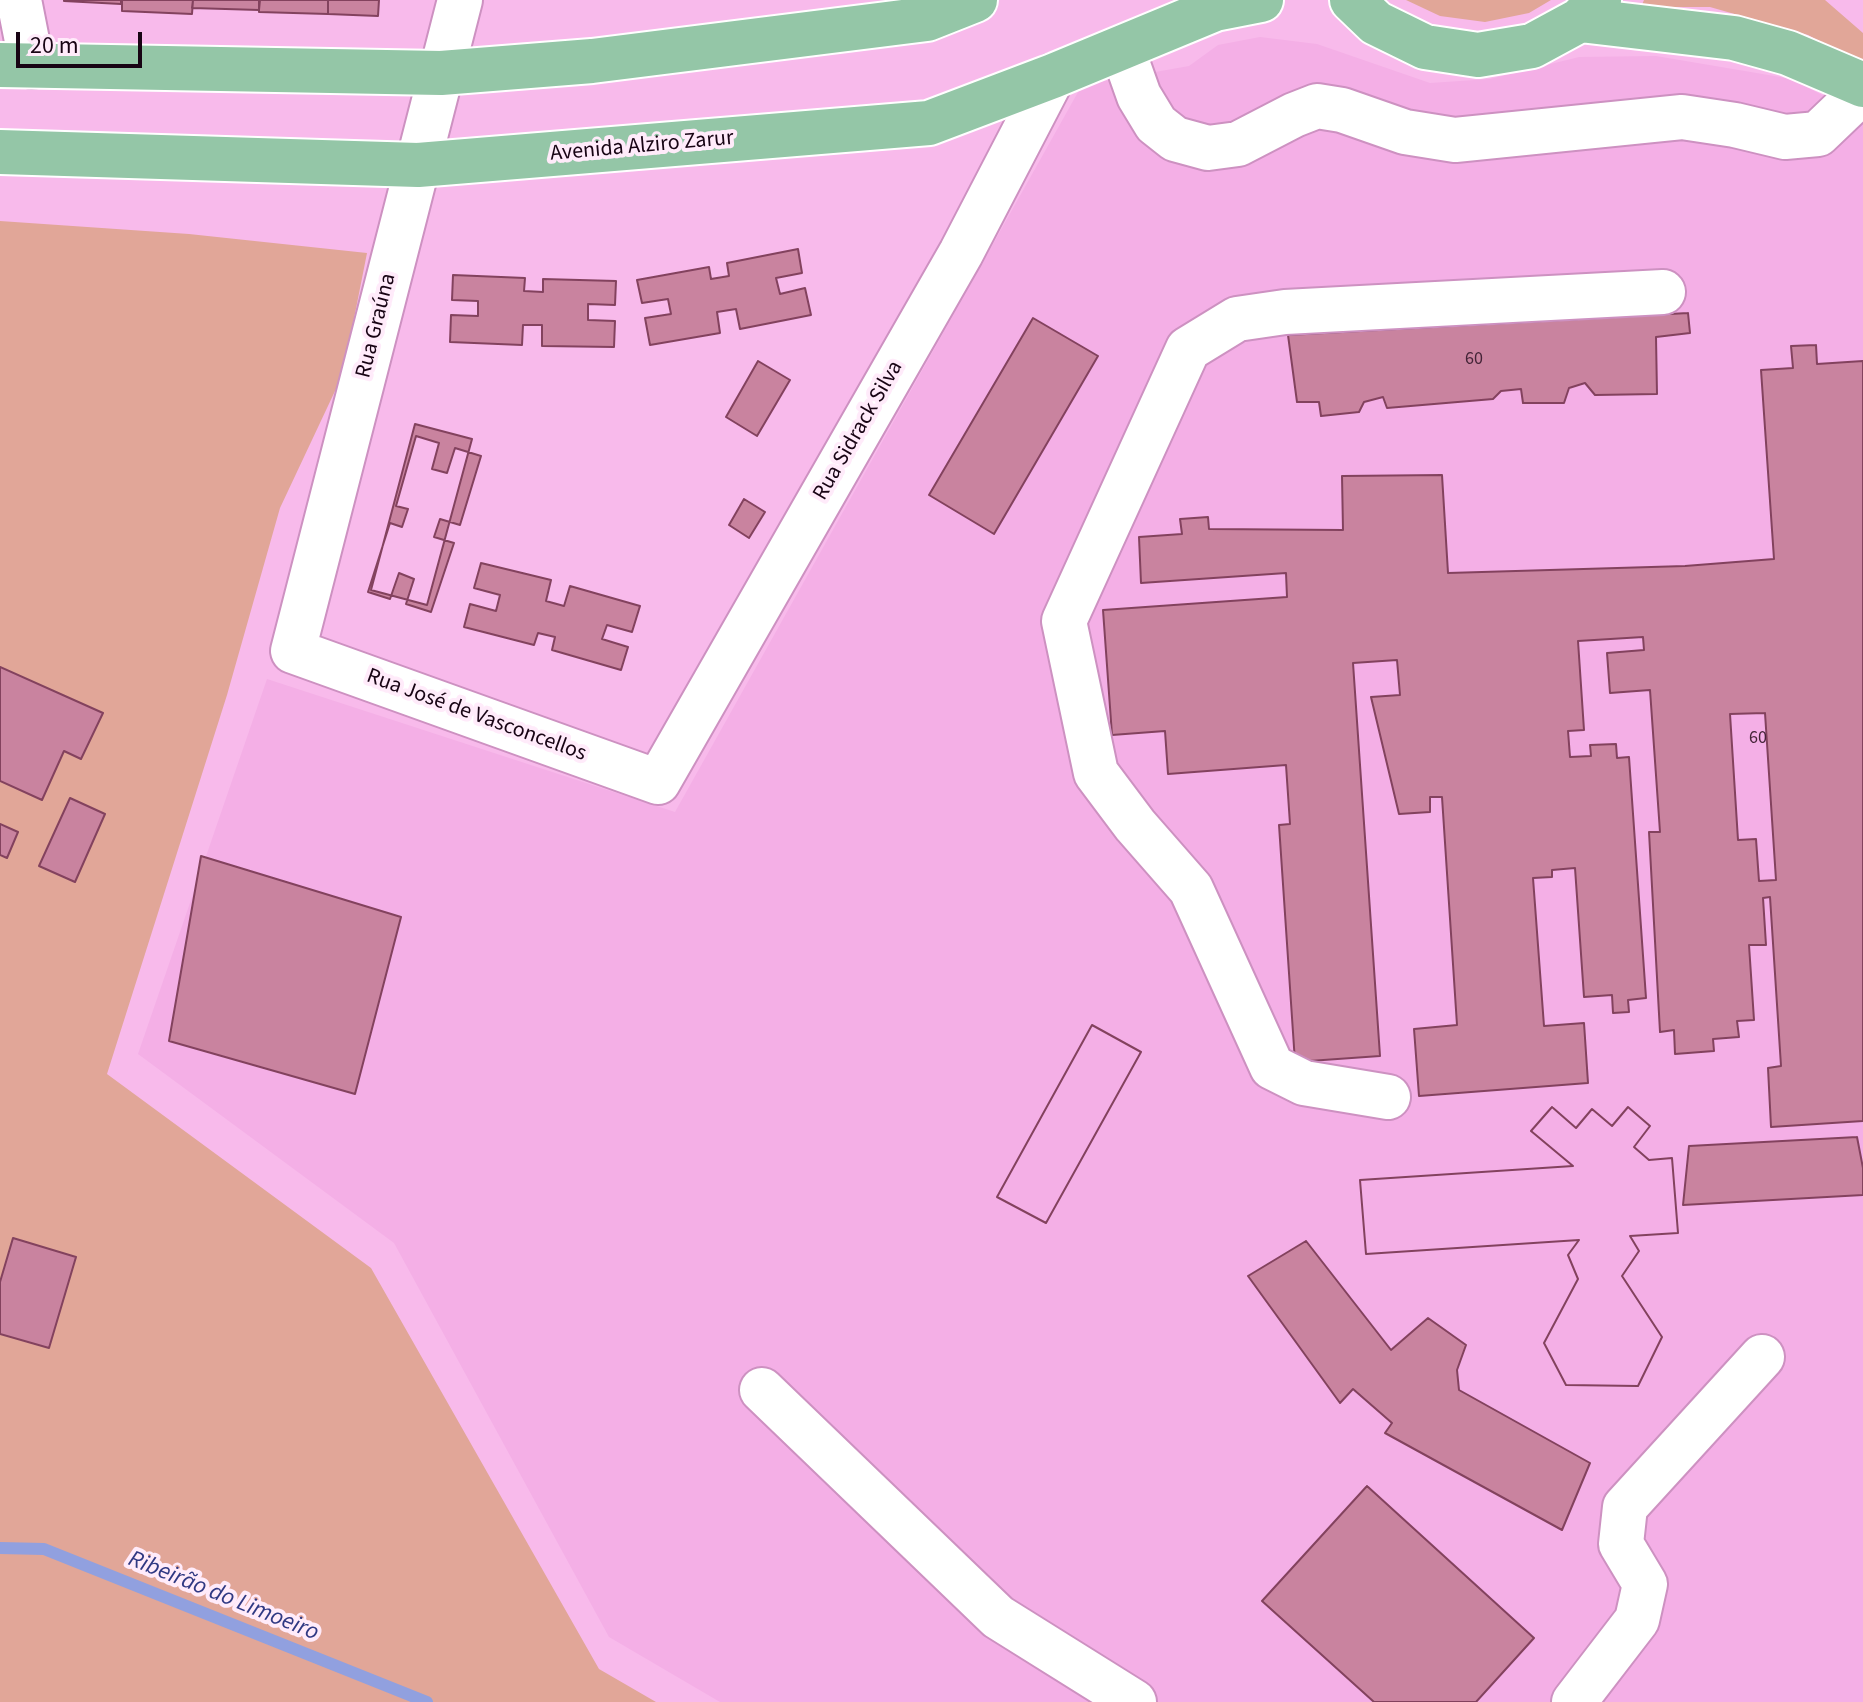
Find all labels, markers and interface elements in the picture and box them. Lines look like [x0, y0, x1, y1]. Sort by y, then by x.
scale bar [20, 16, 146, 66]
text: 20 m [30, 28, 79, 63]
street label: Avenida Alziro Zarur [549, 126, 735, 168]
street label: Rua Graúna [351, 271, 403, 381]
house number: 60 [1465, 349, 1483, 371]
street label: Rua Sidrack Silva [808, 357, 910, 505]
street label: Rua José de Vasconcellos [363, 664, 589, 768]
house number: 60 [1749, 728, 1767, 750]
water label: Ribeirão do Limoeiro [124, 1546, 322, 1648]

